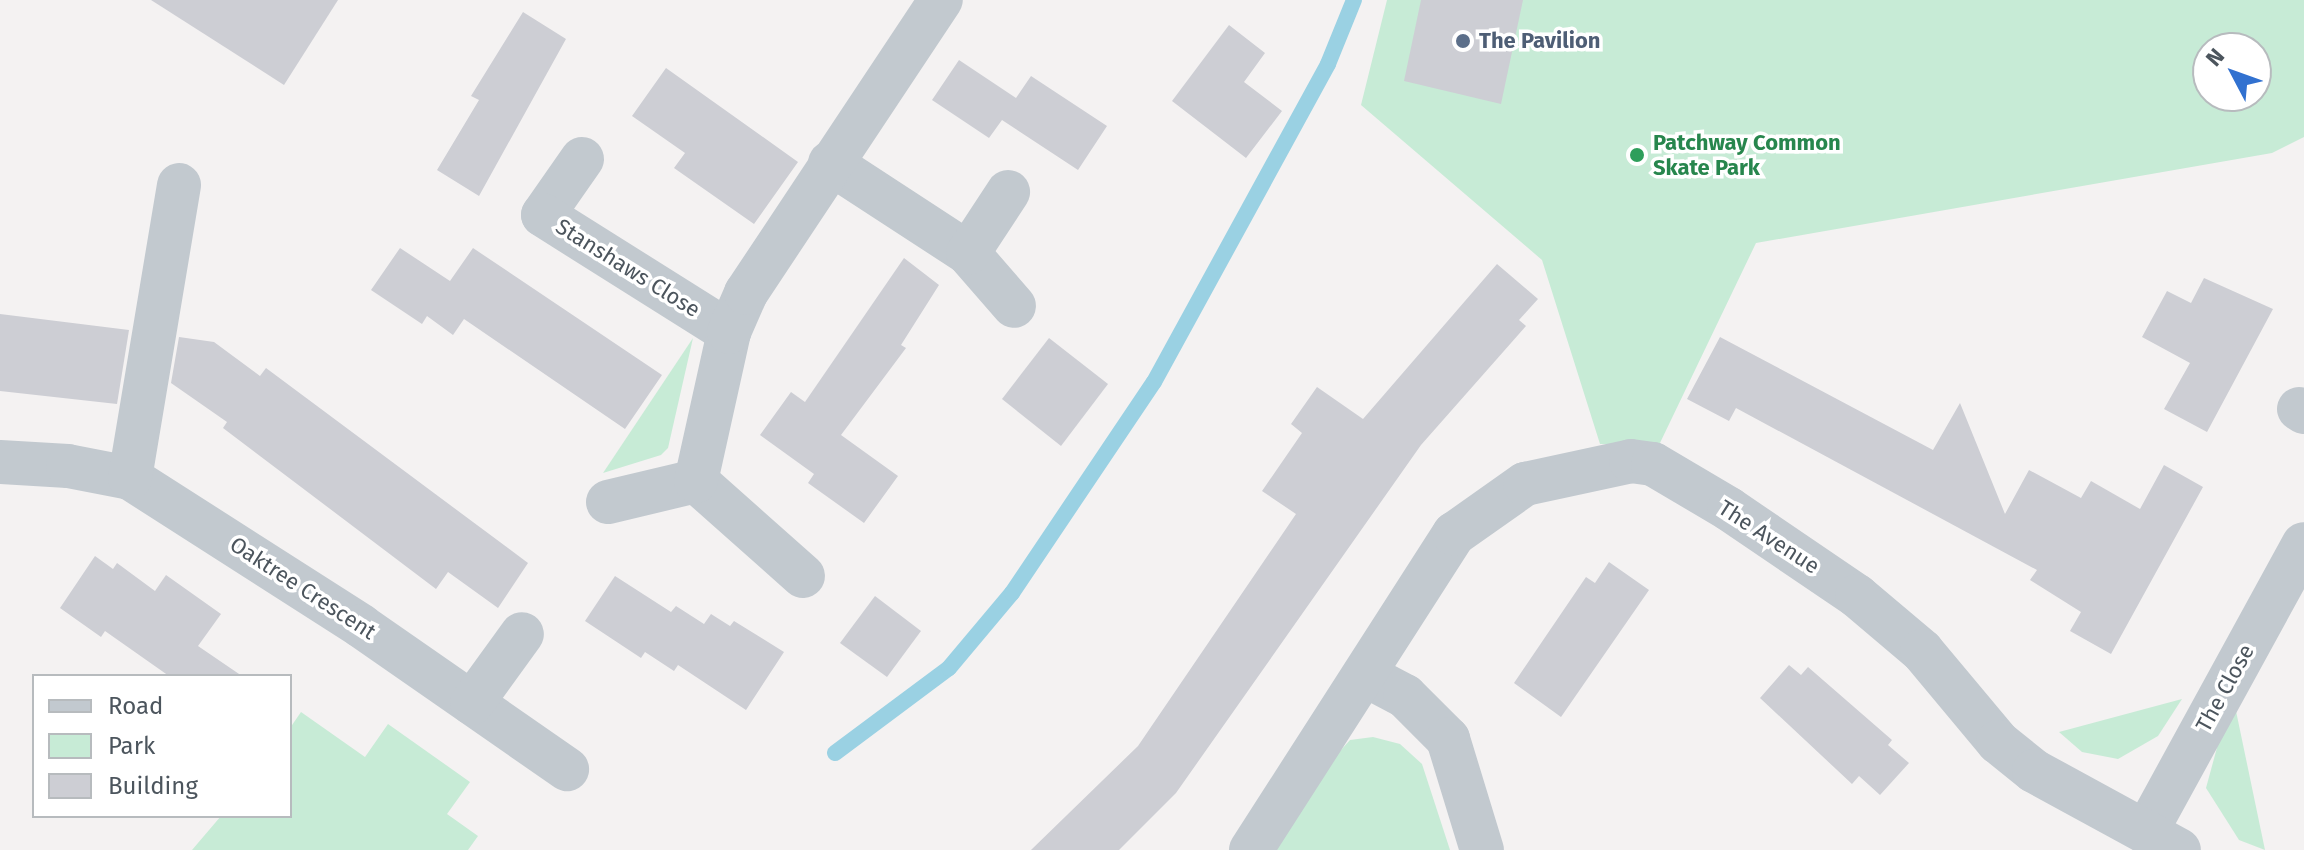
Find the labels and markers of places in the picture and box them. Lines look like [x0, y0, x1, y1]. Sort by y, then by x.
place label: The Pavilion [1479, 28, 1600, 54]
marker: The Pavilion [1454, 32, 1472, 50]
place label: Patchway Common Skate Park [1653, 129, 1841, 180]
marker: Patchway Common Skate Park [1628, 146, 1646, 164]

